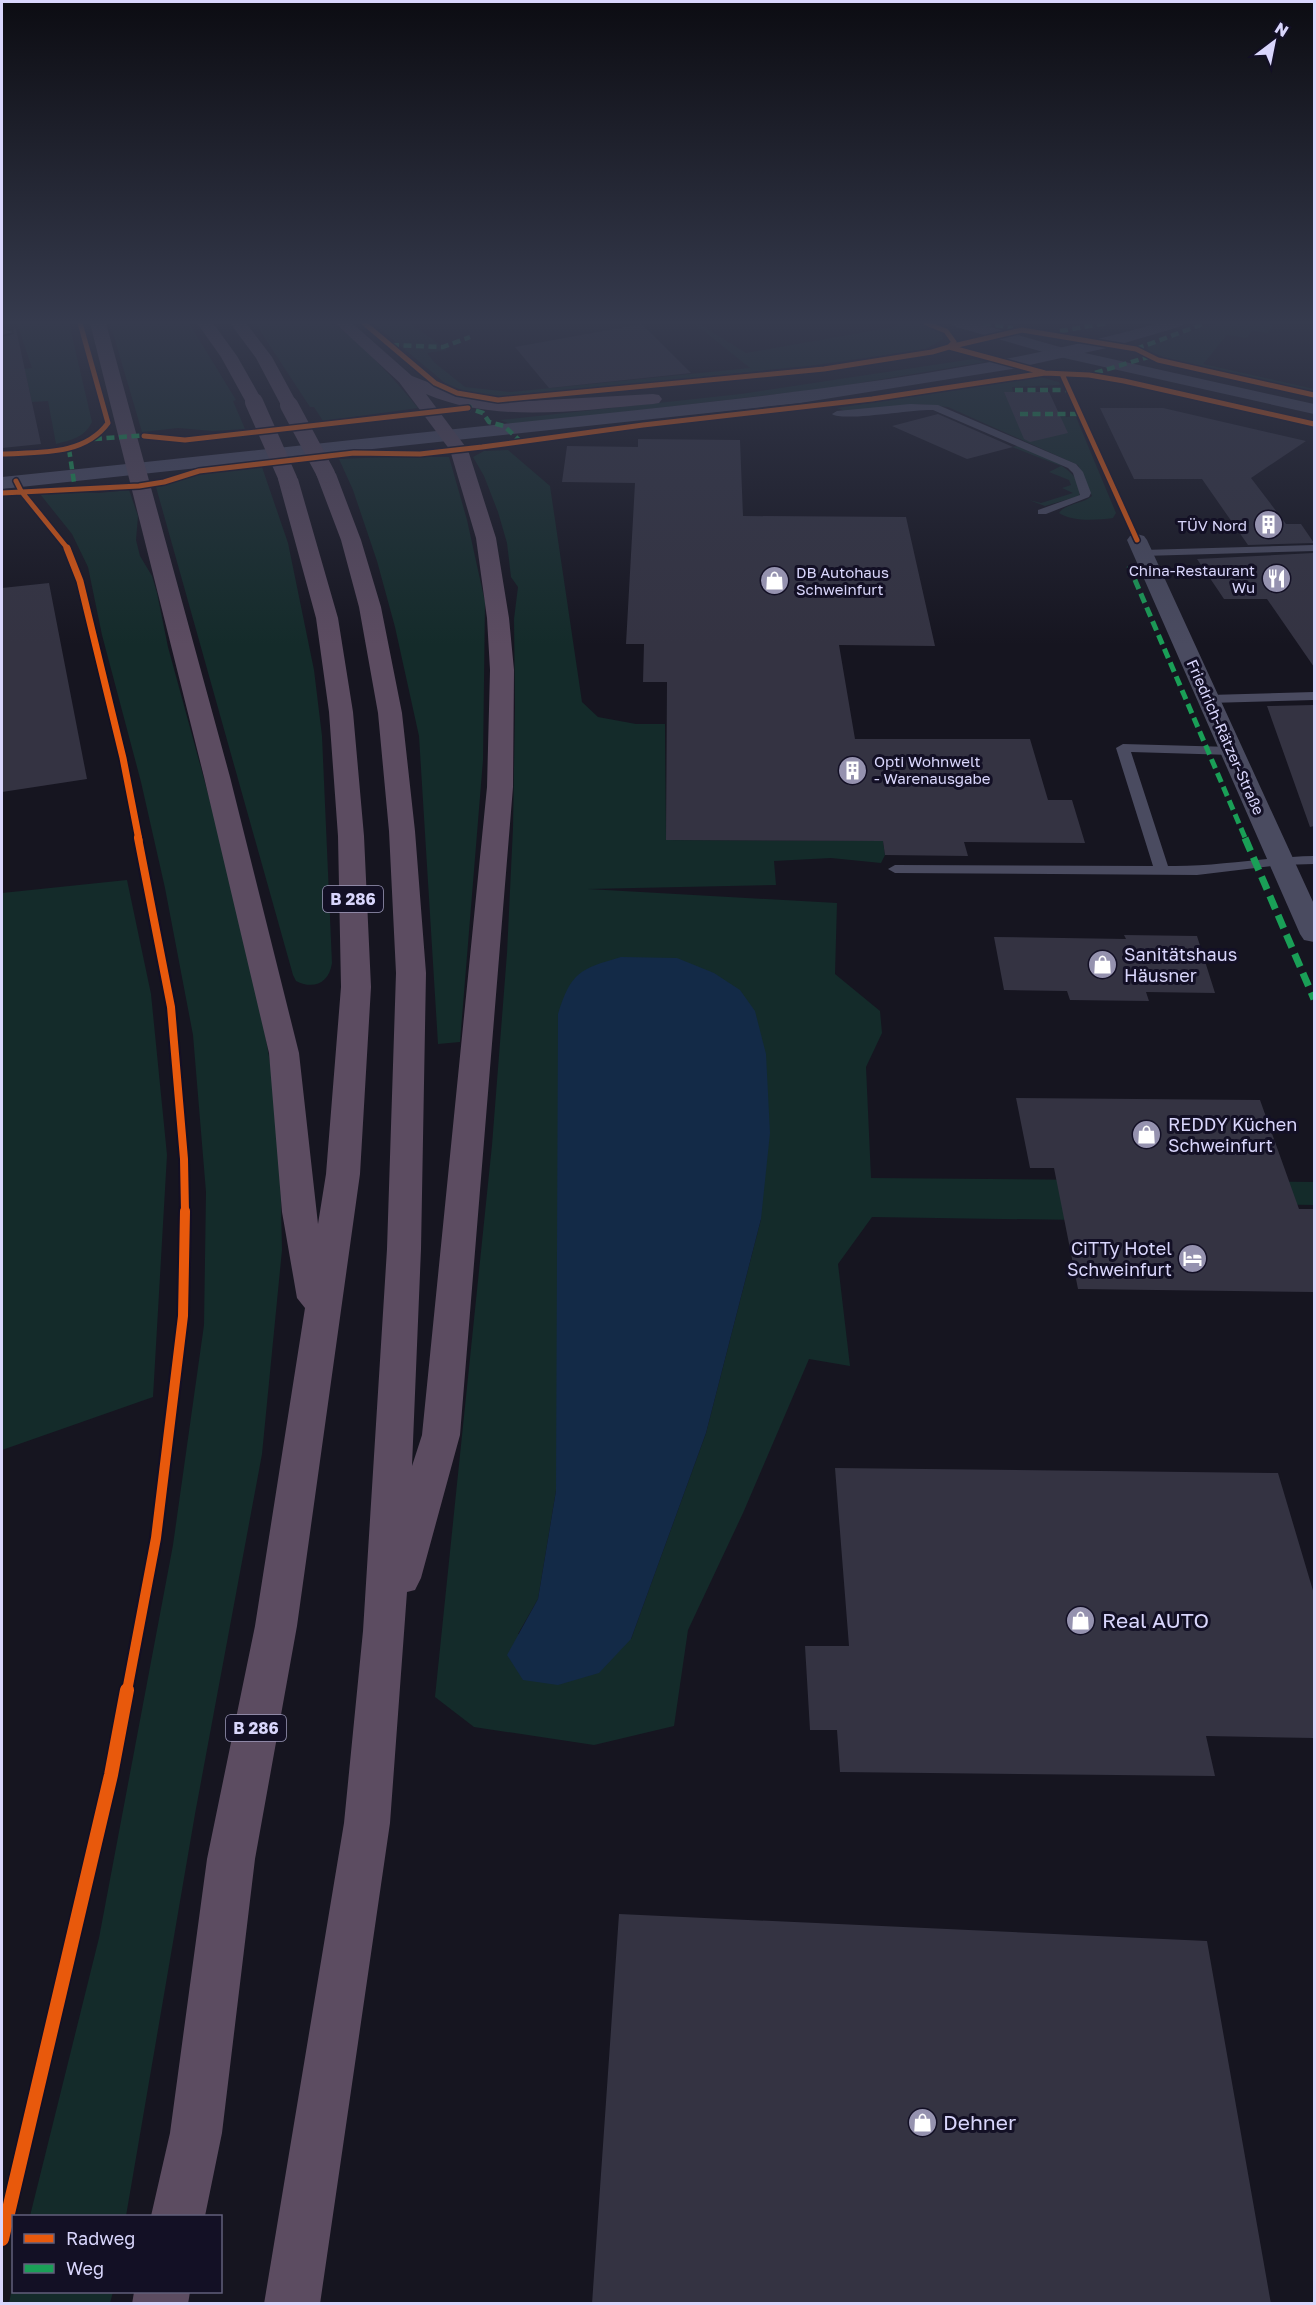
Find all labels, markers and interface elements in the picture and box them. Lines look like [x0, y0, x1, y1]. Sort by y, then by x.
north arrow [1244, 12, 1304, 72]
text: N [1271, 18, 1292, 41]
building icon: TÜV Nord [1252, 509, 1284, 541]
place label: TÜV Nord [1178, 516, 1247, 534]
place label: China-Restaurant Wu [1129, 561, 1255, 596]
place label: DB Autohaus Schweinfurt [796, 563, 889, 598]
restaurant icon: China-Restaurant Wu [1260, 563, 1292, 595]
shop icon: DB Autohaus Schweinfurt [759, 565, 791, 597]
street label: Friedrich-Rätzer-Straße [1184, 656, 1269, 818]
place label: Opti Wohnwelt - Warenausgabe [874, 752, 991, 787]
building icon: Opti Wohnwelt - Warenausgabe [837, 754, 869, 786]
road number: B 286 [323, 886, 383, 912]
place label: Sanitätshaus Häusner [1124, 943, 1237, 986]
shop icon: Sanitätshaus Häusner [1087, 948, 1119, 980]
place label: REDDY Küchen Schweinfurt [1168, 1113, 1297, 1156]
shop icon: REDDY Küchen Schweinfurt [1131, 1118, 1163, 1150]
place label: CiTTy Hotel Schweinfurt [1067, 1237, 1172, 1280]
hotel icon: CiTTy Hotel Schweinfurt [1177, 1242, 1209, 1274]
shop icon: Real AUTO [1065, 1604, 1097, 1636]
place label: Real AUTO [1102, 1607, 1209, 1633]
road number: B 286 [226, 1715, 286, 1741]
shop icon: Dehner [906, 2106, 938, 2138]
place label: Dehner [943, 2109, 1016, 2135]
legend [12, 2215, 222, 2293]
text: Radweg [66, 2227, 135, 2249]
text: Weg [66, 2257, 104, 2279]

